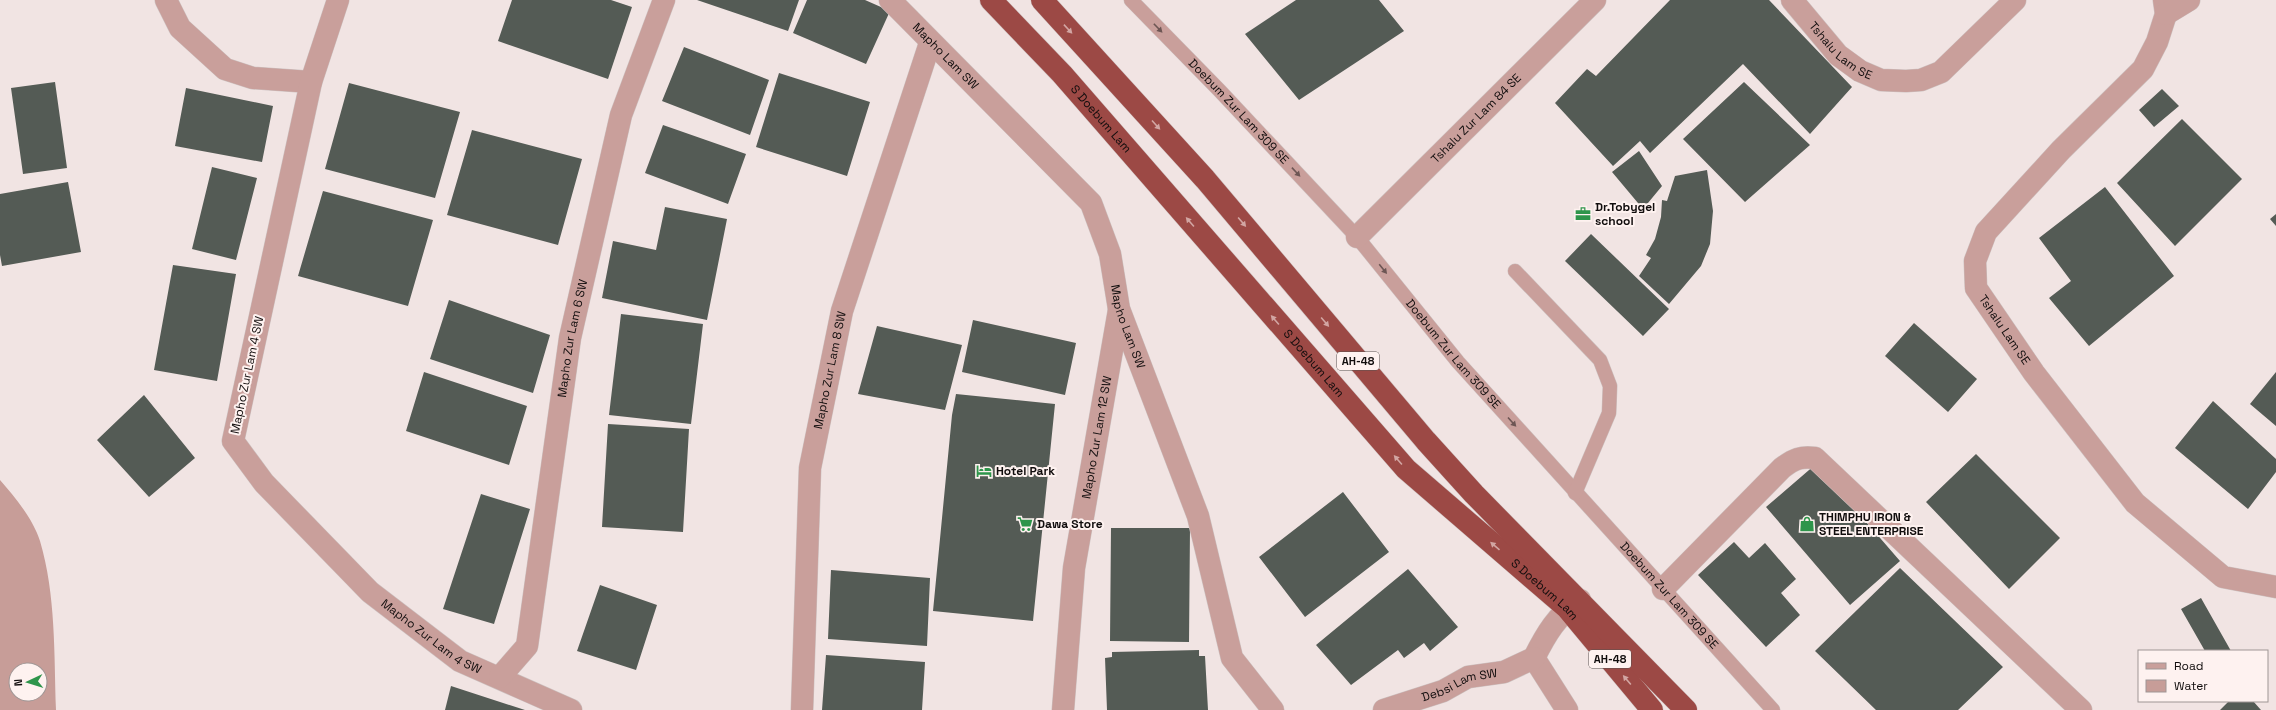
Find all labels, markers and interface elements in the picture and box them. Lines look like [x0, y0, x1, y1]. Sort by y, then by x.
street label: Tshalu Lam SE [1805, 18, 1875, 83]
street label: Mapho Lam SW [909, 19, 982, 93]
one-way arrow [1153, 23, 1163, 33]
one-way arrow [1064, 24, 1073, 34]
street label: Doebum Zur Lam 309 SE [1185, 55, 1293, 168]
street label: Tshalu Zur Lam 84 SE [1428, 70, 1525, 167]
street label: S Doebum Lam [1067, 81, 1135, 156]
one-way arrow [1151, 120, 1161, 130]
one-way arrow [1292, 167, 1301, 178]
place label: Dr.Tobygel school [1595, 199, 1655, 229]
office icon: Dr.Tobygel school [1574, 205, 1592, 223]
one-way arrow [1185, 217, 1194, 228]
one-way arrow [1237, 217, 1246, 228]
one-way arrow [1379, 264, 1387, 275]
street label: Mapho Zur Lam 6 SW [554, 277, 591, 399]
street label: Mapho Lam SW [1107, 283, 1149, 371]
street label: Tshalu Lam SE [1975, 292, 2034, 368]
street label: Doebum Zur Lam 309 SE [1402, 296, 1505, 412]
street label: Mapho Zur Lam 8 SW [810, 309, 850, 431]
street label: Mapho Zur Lam 4 SW [227, 314, 267, 435]
one-way arrow [1271, 315, 1280, 325]
one-way arrow [1321, 317, 1330, 327]
street label: S Doebum Lam [1280, 326, 1348, 401]
road number: AH-48 [1337, 352, 1379, 370]
street label: Mapho Zur Lam 12 SW [1078, 374, 1115, 500]
one-way arrow [1507, 417, 1516, 427]
one-way arrow [1394, 455, 1403, 465]
hotel icon: Hotel Park [975, 462, 993, 480]
place label: Hotel Park [996, 463, 1055, 479]
place label: THIMPHU IRON & STEEL ENTERPRISE [1819, 509, 1924, 539]
supermarket icon: Dawa Store [1016, 515, 1034, 533]
shop icon: THIMPHU IRON & STEEL ENTERPRISE [1798, 515, 1816, 533]
place label: Dawa Store [1037, 516, 1103, 532]
street label: Doebum Zur Lam 309 SE [1617, 538, 1722, 653]
one-way arrow [1491, 542, 1500, 551]
street label: S Doebum Lam [1508, 555, 1582, 624]
street label: Mapho Zur Lam 4 SW [378, 595, 484, 678]
road number: AH-48 [1589, 650, 1631, 668]
legend [2138, 650, 2268, 702]
text: Road [2174, 658, 2203, 674]
north arrow [8, 662, 48, 702]
street label: Debsi Lam SW [1420, 665, 1499, 705]
one-way arrow [1623, 675, 1632, 685]
text: Water [2174, 678, 2208, 694]
text: N [11, 679, 25, 687]

